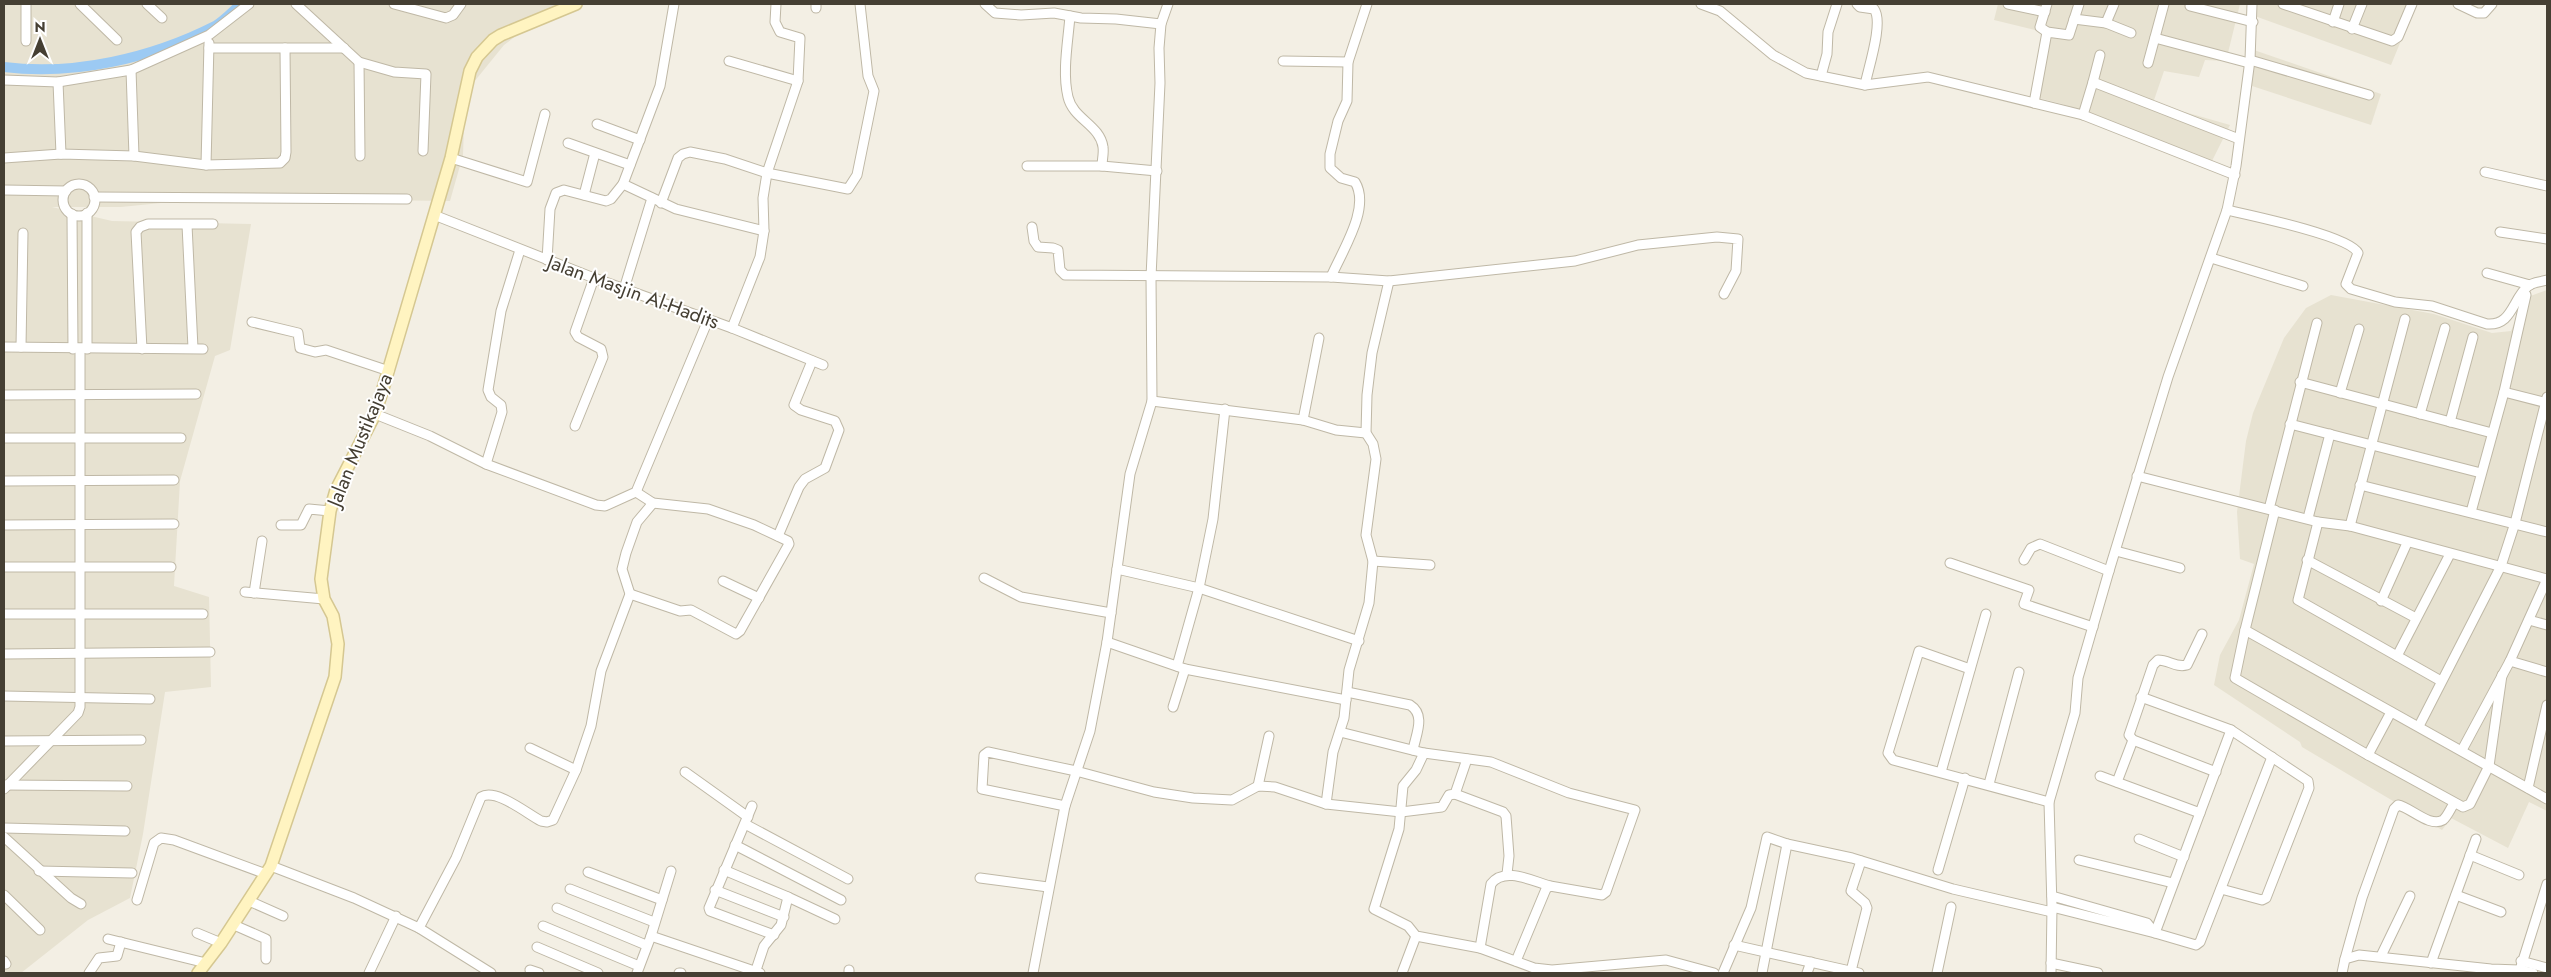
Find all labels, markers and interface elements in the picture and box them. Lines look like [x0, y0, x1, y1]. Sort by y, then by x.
north arrow [15, 15, 65, 65]
text: N [34, 17, 46, 37]
street label: Jalan Masjin Al-Hadits [540, 246, 723, 337]
street label: Jalan Mustikajaya [319, 369, 400, 514]

